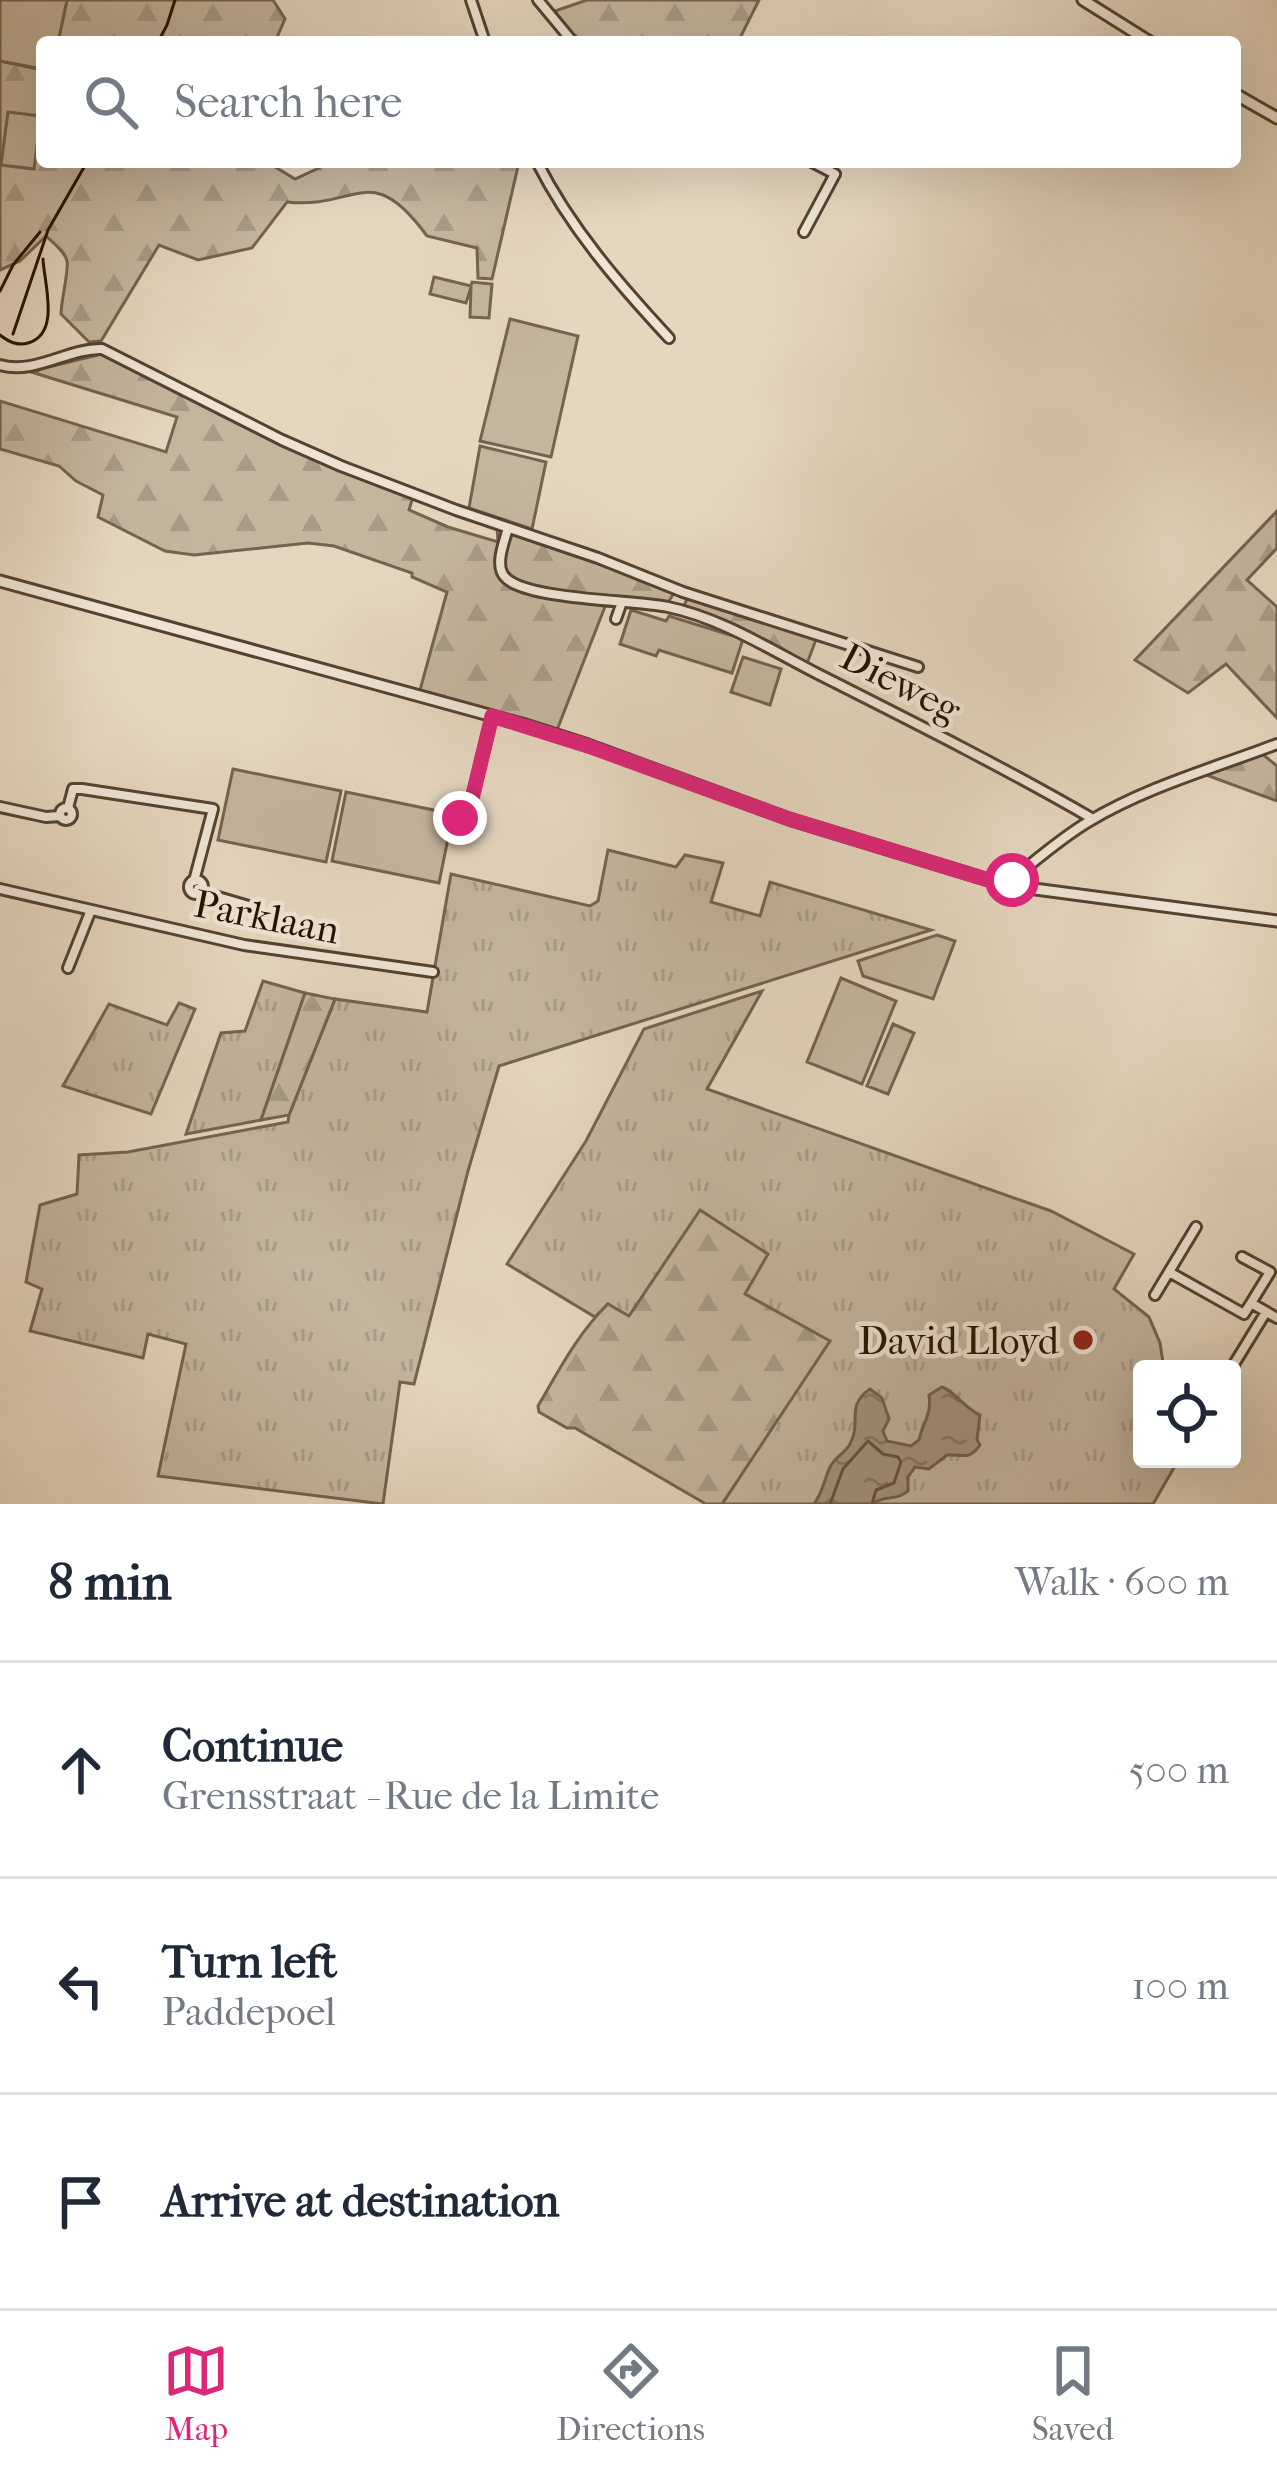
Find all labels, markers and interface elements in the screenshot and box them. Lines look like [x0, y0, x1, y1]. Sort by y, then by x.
search box [36, 36, 1241, 168]
icon: search [78, 69, 144, 135]
text: Search here [174, 76, 402, 129]
street label: Dieweg [833, 633, 969, 733]
route end [433, 791, 487, 845]
route start [985, 853, 1039, 907]
street label: Parklaan [190, 880, 344, 954]
place label: David Lloyd [858, 1318, 1060, 1364]
marker: David Lloyd [1070, 1327, 1096, 1353]
map controls [1133, 1360, 1241, 1468]
button: locate [1133, 1360, 1241, 1468]
text: 8 min [48, 1552, 172, 1612]
text: Walk · 600 m [1015, 1559, 1229, 1605]
text: Continue [162, 1720, 343, 1773]
icon: ahead [48, 1737, 114, 1803]
text: 500 m [1128, 1747, 1229, 1793]
text: Grensstraat - Rue de la Limite [162, 1773, 659, 1819]
text: Turn left [162, 1936, 337, 1989]
icon: left [48, 1953, 114, 2019]
text: 100 m [1131, 1963, 1229, 2009]
text: Paddepoel [162, 1989, 336, 2035]
icon: arrive [48, 2169, 114, 2235]
text: Arrive at destination [162, 2175, 559, 2228]
tab: Map [163, 2338, 229, 2449]
tab: Directions [556, 2338, 705, 2449]
tab: Saved [1032, 2338, 1114, 2449]

